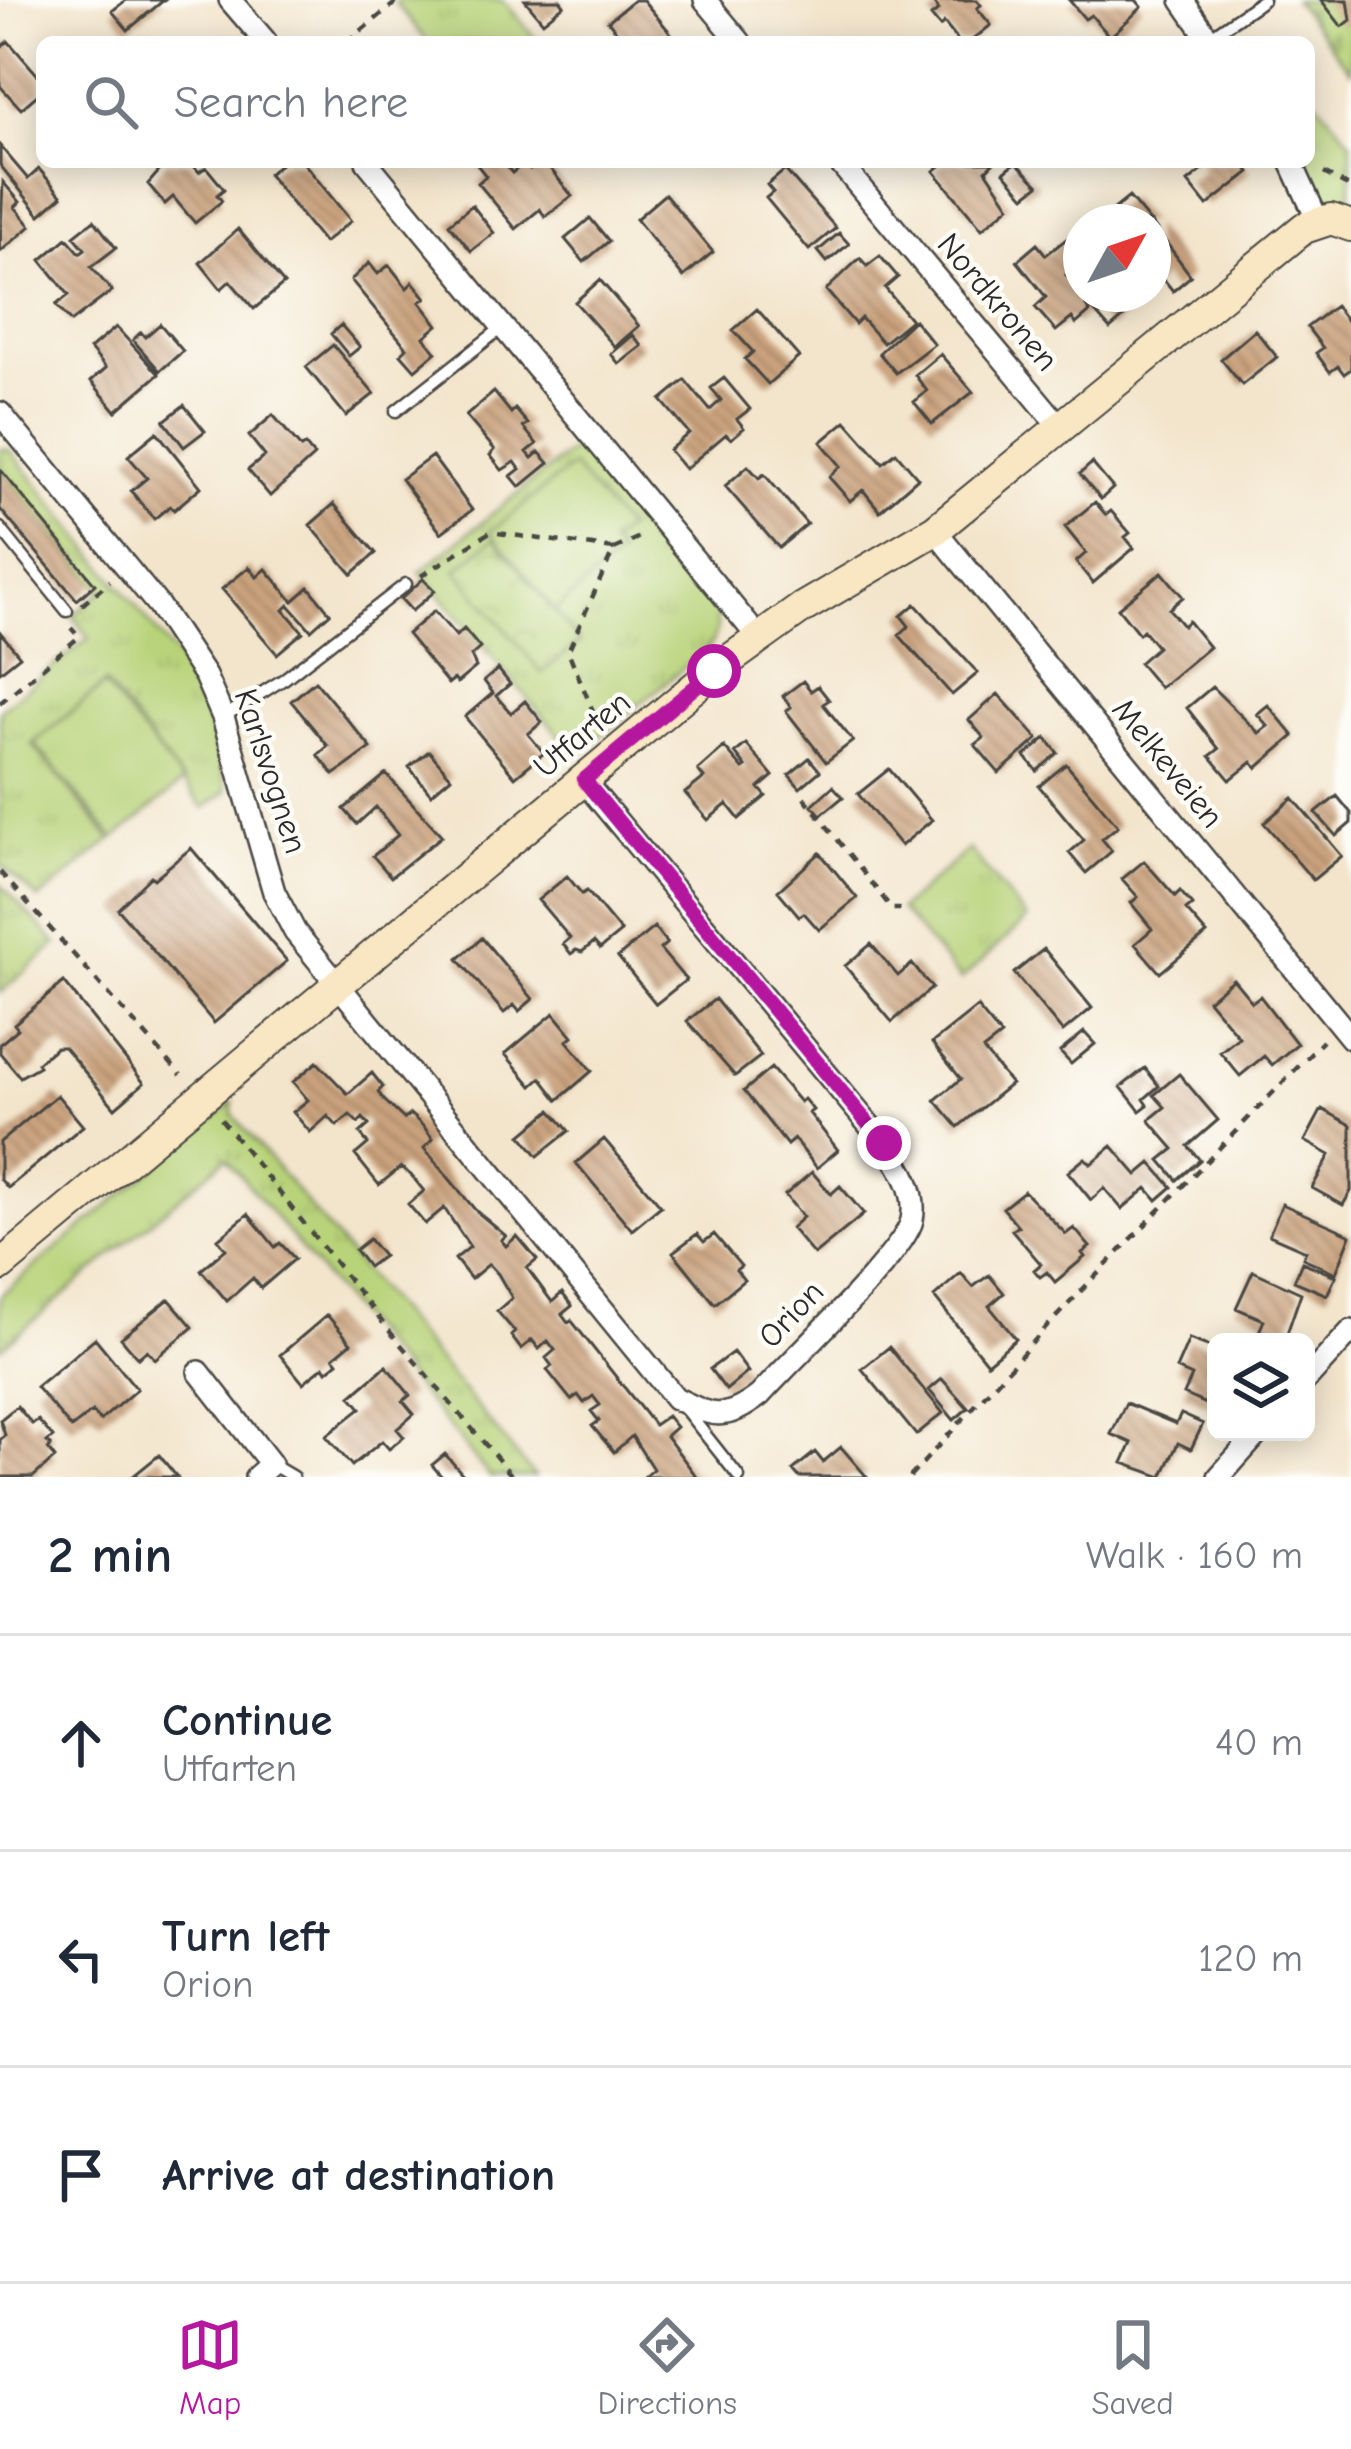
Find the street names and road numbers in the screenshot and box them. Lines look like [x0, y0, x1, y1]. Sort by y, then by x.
street label: Nordkronen [930, 226, 1066, 378]
street label: Utfarten [526, 683, 638, 785]
street label: Karlsvognen [227, 684, 315, 858]
street label: Melkeveien [1104, 691, 1232, 835]
street label: Orion [751, 1273, 831, 1355]

